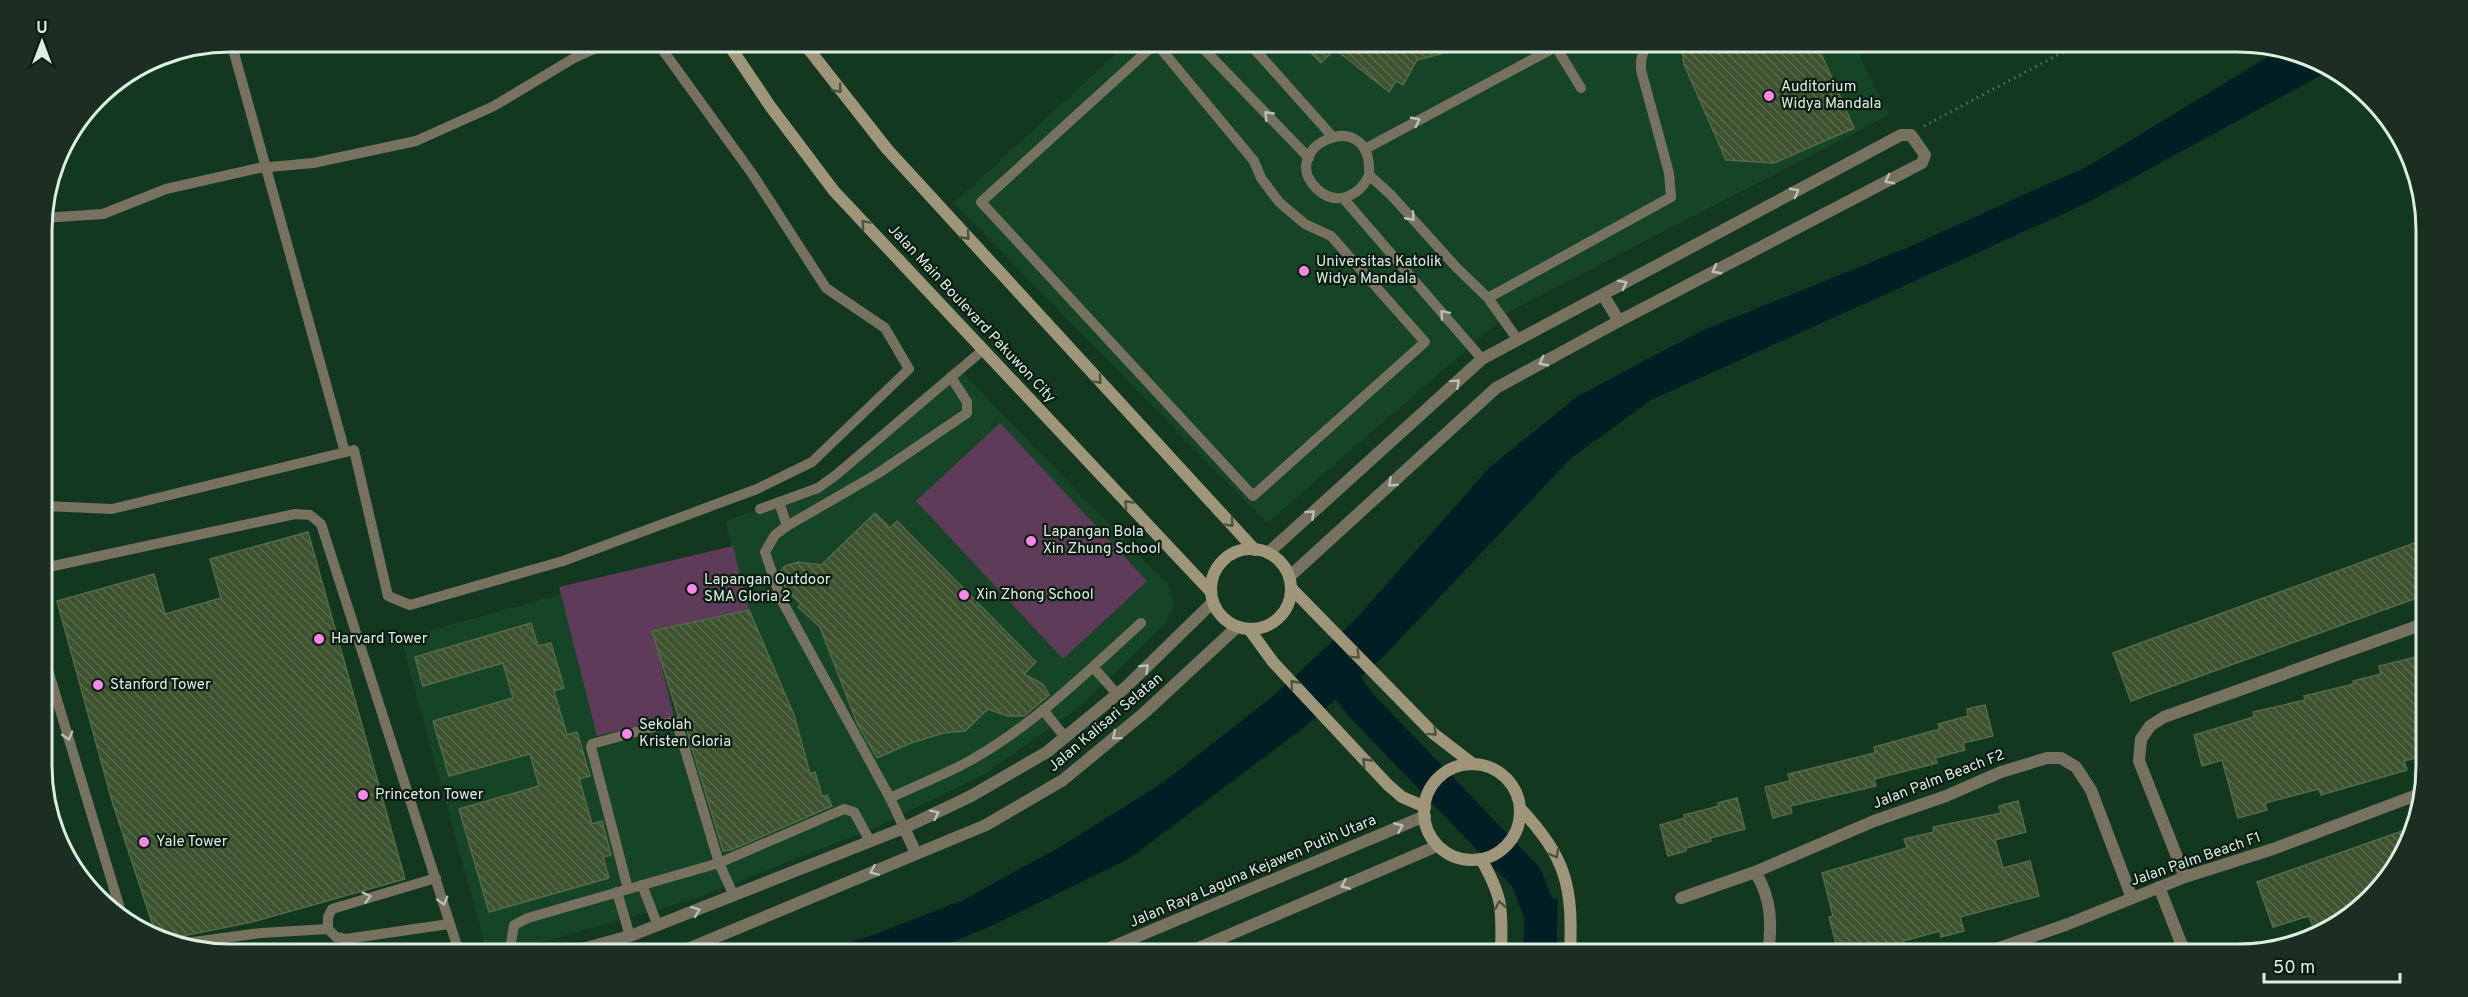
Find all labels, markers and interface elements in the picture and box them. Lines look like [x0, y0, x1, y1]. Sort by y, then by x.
north arrow [12, 12, 72, 72]
text: U [36, 19, 48, 39]
place label: Auditorium Widya Mandala [1781, 78, 1881, 114]
one-way arrow [831, 82, 842, 93]
marker: Auditorium Widya Mandala [1762, 89, 1776, 103]
one-way arrow [1264, 112, 1275, 122]
one-way arrow [1410, 117, 1421, 128]
one-way arrow [1884, 173, 1895, 184]
one-way arrow [1788, 188, 1799, 199]
one-way arrow [1403, 209, 1414, 220]
one-way arrow [861, 220, 872, 230]
street label: Jalan Main Boulevard Pakuwon City [883, 221, 1059, 407]
one-way arrow [959, 229, 970, 240]
place label: Universitas Katolik Widya Mandala [1316, 253, 1442, 289]
one-way arrow [1711, 263, 1722, 275]
marker: Universitas Katolik Widya Mandala [1297, 264, 1311, 278]
one-way arrow [1616, 280, 1627, 291]
one-way arrow [1440, 310, 1451, 321]
one-way arrow [1539, 355, 1550, 366]
one-way arrow [1091, 373, 1102, 383]
one-way arrow [1449, 379, 1459, 390]
one-way arrow [1388, 476, 1399, 487]
one-way arrow [1124, 500, 1135, 510]
one-way arrow [1305, 510, 1315, 521]
one-way arrow [1223, 517, 1234, 527]
place label: Lapangan Bola Xin Zhung School [1043, 523, 1161, 559]
marker: Lapangan Bola Xin Zhung School [1024, 534, 1038, 548]
place label: Lapangan Outdoor SMA Gloria 2 [704, 571, 831, 607]
marker: Lapangan Outdoor SMA Gloria 2 [685, 582, 699, 596]
place label: Xin Zhong School [976, 586, 1094, 605]
marker: Xin Zhong School [957, 588, 971, 602]
place label: Harvard Tower [331, 630, 428, 649]
marker: Harvard Tower [312, 632, 326, 646]
one-way arrow [1350, 648, 1360, 659]
one-way arrow [1138, 664, 1149, 675]
street label: Jalan Kalisari Selatan [1045, 669, 1167, 777]
place label: Stanford Tower [110, 676, 211, 695]
marker: Stanford Tower [91, 678, 105, 692]
one-way arrow [1290, 681, 1301, 691]
place label: Sekolah Kristen Gloria [639, 716, 731, 752]
one-way arrow [1426, 725, 1437, 736]
marker: Sekolah Kristen Gloria [620, 727, 634, 741]
one-way arrow [1112, 729, 1123, 740]
one-way arrow [61, 730, 73, 741]
street label: Jalan Palm Beach F2 [1870, 746, 2008, 814]
one-way arrow [1363, 759, 1374, 770]
place label: Princeton Tower [375, 786, 484, 805]
marker: Princeton Tower [356, 788, 370, 802]
one-way arrow [928, 809, 939, 821]
street label: Jalan Raya Laguna Kejawen Putih Utara [1127, 811, 1379, 933]
one-way arrow [1393, 822, 1404, 834]
street label: Jalan Palm Beach F1 [2128, 829, 2264, 891]
place label: Yale Tower [156, 833, 228, 852]
marker: Yale Tower [137, 835, 151, 849]
one-way arrow [1548, 848, 1559, 859]
one-way arrow [869, 864, 880, 876]
one-way arrow [1340, 878, 1351, 890]
one-way arrow [362, 892, 372, 905]
one-way arrow [436, 895, 448, 906]
one-way arrow [1494, 900, 1507, 910]
one-way arrow [689, 906, 700, 918]
scale bar [2264, 946, 2400, 984]
text: 50 m [2273, 957, 2315, 980]

